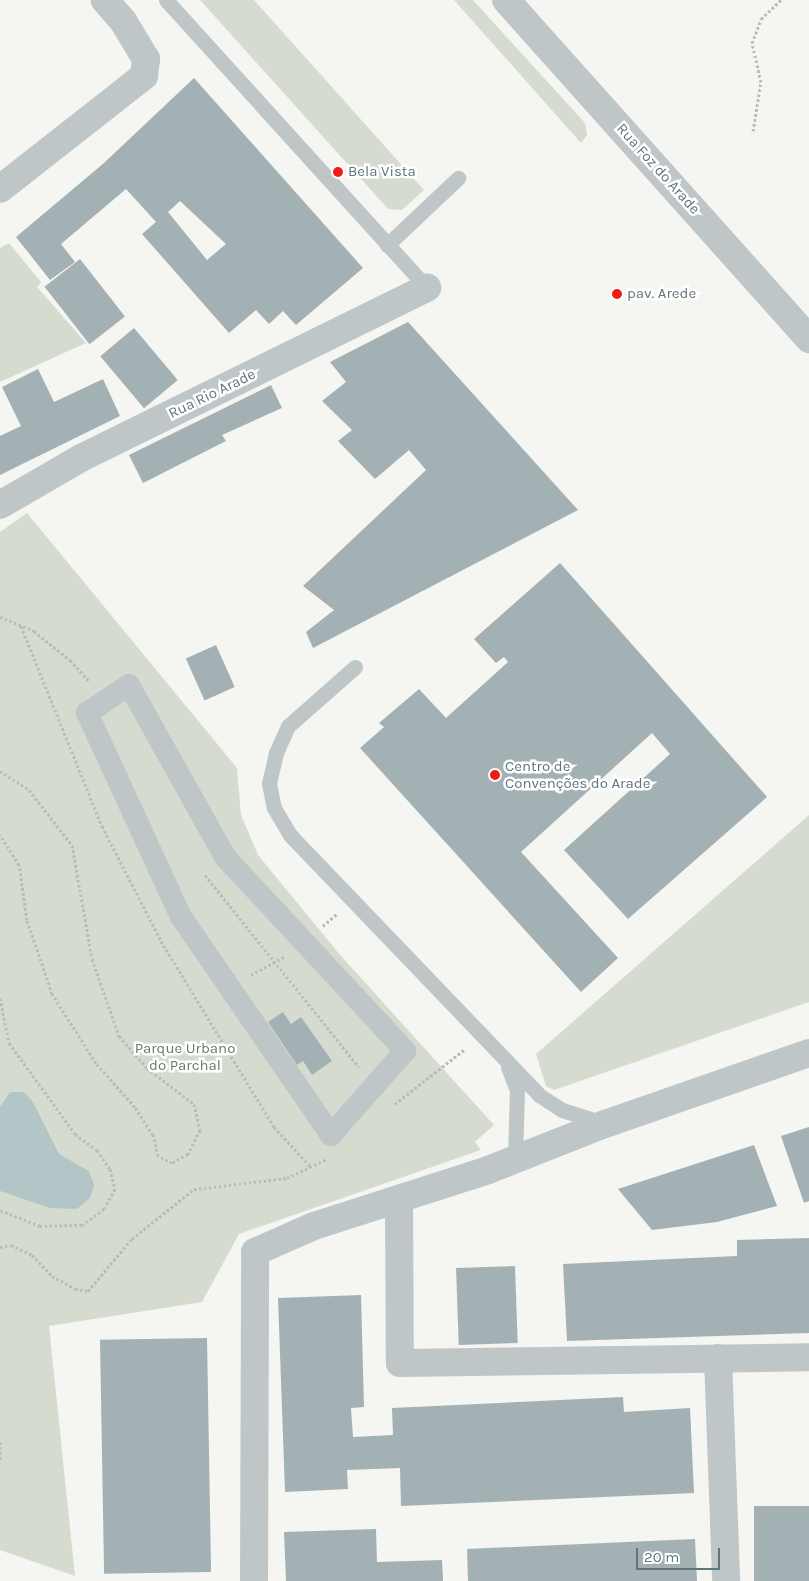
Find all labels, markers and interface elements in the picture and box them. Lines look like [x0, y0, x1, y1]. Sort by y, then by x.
street label: Rua Foz do Arade [613, 120, 703, 218]
place label: Bela Vista [348, 163, 416, 181]
marker: Bela Vista [332, 166, 344, 178]
place label: pav. Arede [627, 285, 696, 303]
marker: pav. Arede [611, 288, 623, 300]
street label: Rua Rio Arade [166, 365, 258, 423]
place label: Centro de Convenções do Arade [505, 757, 650, 792]
marker: Centro de Convenções do Arade [489, 769, 501, 781]
park label: Parque Urbano do Parchal [135, 1039, 235, 1074]
scale bar [639, 1538, 723, 1570]
text: 20 m [644, 1548, 679, 1566]

